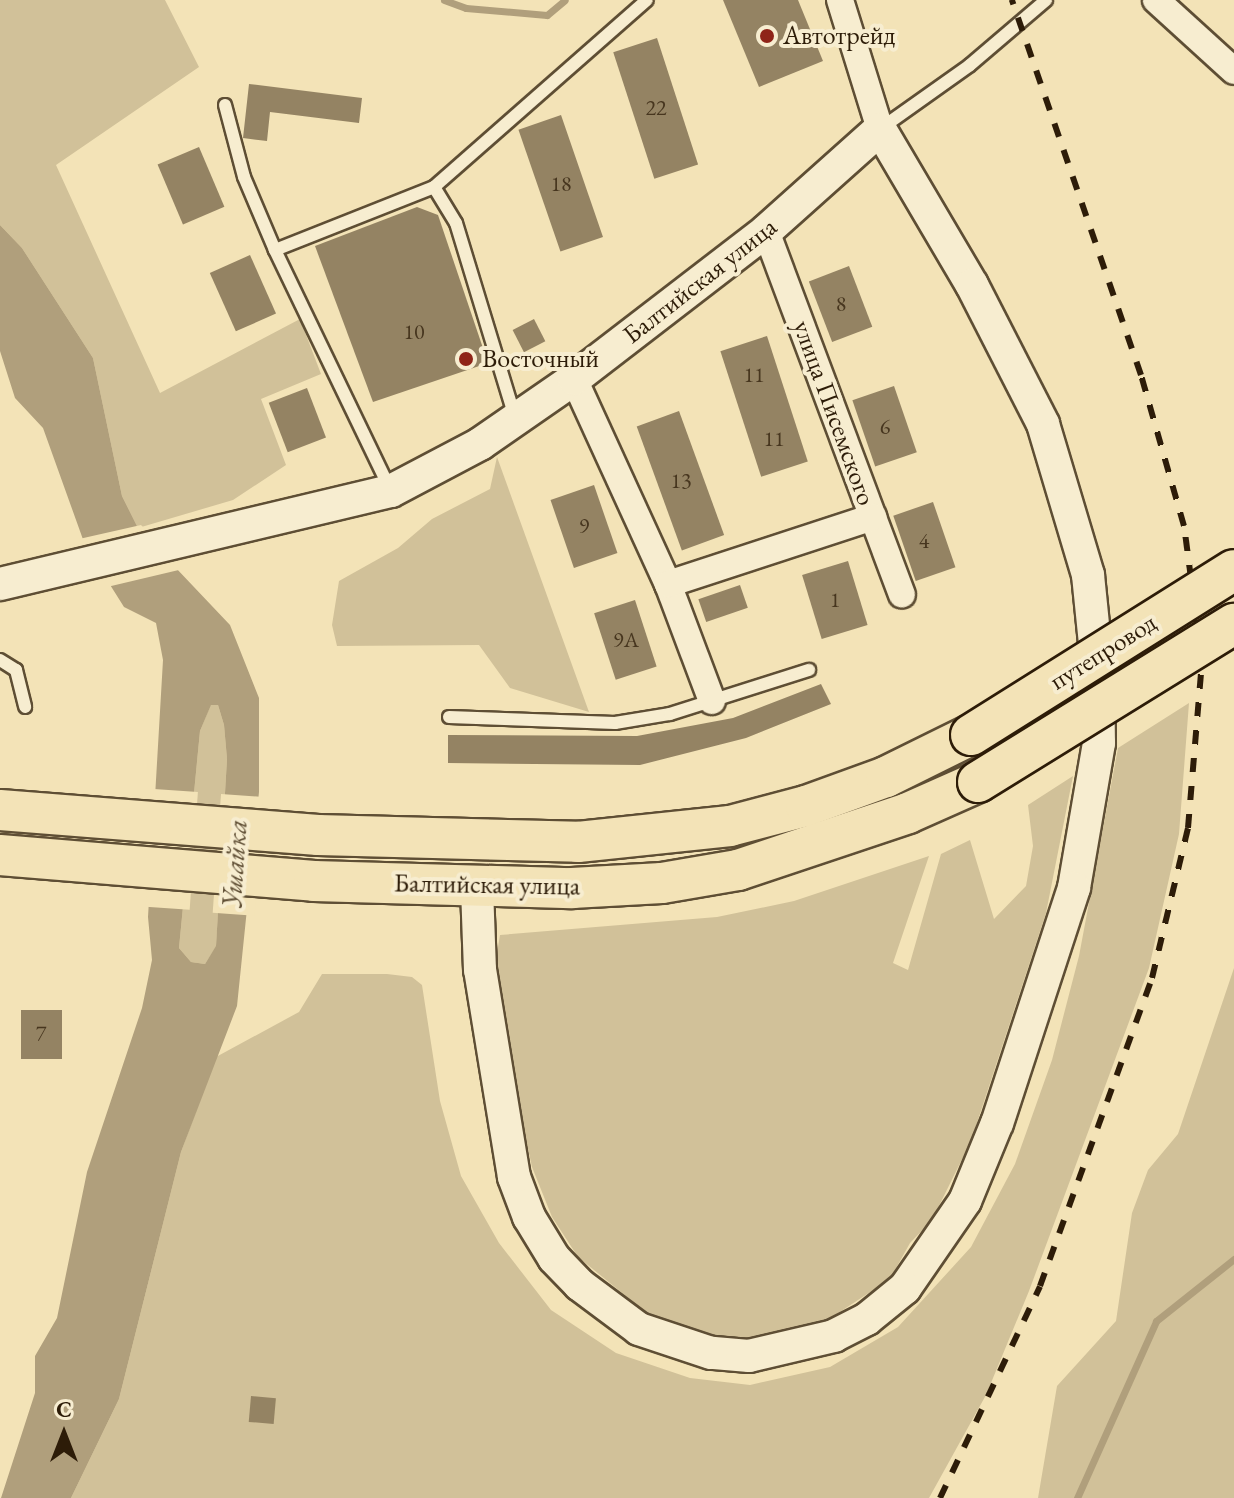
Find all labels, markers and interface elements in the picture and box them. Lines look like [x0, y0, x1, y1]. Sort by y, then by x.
place label: Автотрейд [783, 20, 895, 52]
marker: Автотрейд [758, 27, 776, 45]
house number: 22 [645, 95, 667, 121]
house number: 18 [550, 171, 572, 197]
street label: Балтийская улица [617, 211, 783, 351]
house number: 8 [836, 291, 846, 317]
street label: улица Писемского [786, 316, 882, 510]
house number: 10 [403, 319, 425, 345]
place label: Восточный [482, 343, 599, 375]
marker: Восточный [457, 350, 475, 368]
house number: 11 [743, 362, 765, 388]
house number: 6 [880, 414, 890, 440]
house number: 11 [763, 426, 785, 452]
house number: 13 [670, 468, 692, 494]
house number: 9 [579, 513, 589, 539]
house number: 4 [919, 528, 929, 554]
house number: 1 [830, 587, 840, 613]
street label: путепровод [1044, 607, 1162, 697]
house number: 9А [613, 627, 639, 653]
water label: Ушайка [214, 818, 254, 910]
street label: Балтийская улица [394, 868, 580, 902]
house number: 7 [36, 1021, 46, 1047]
north arrow [24, 1394, 104, 1474]
text: С [56, 1395, 72, 1424]

